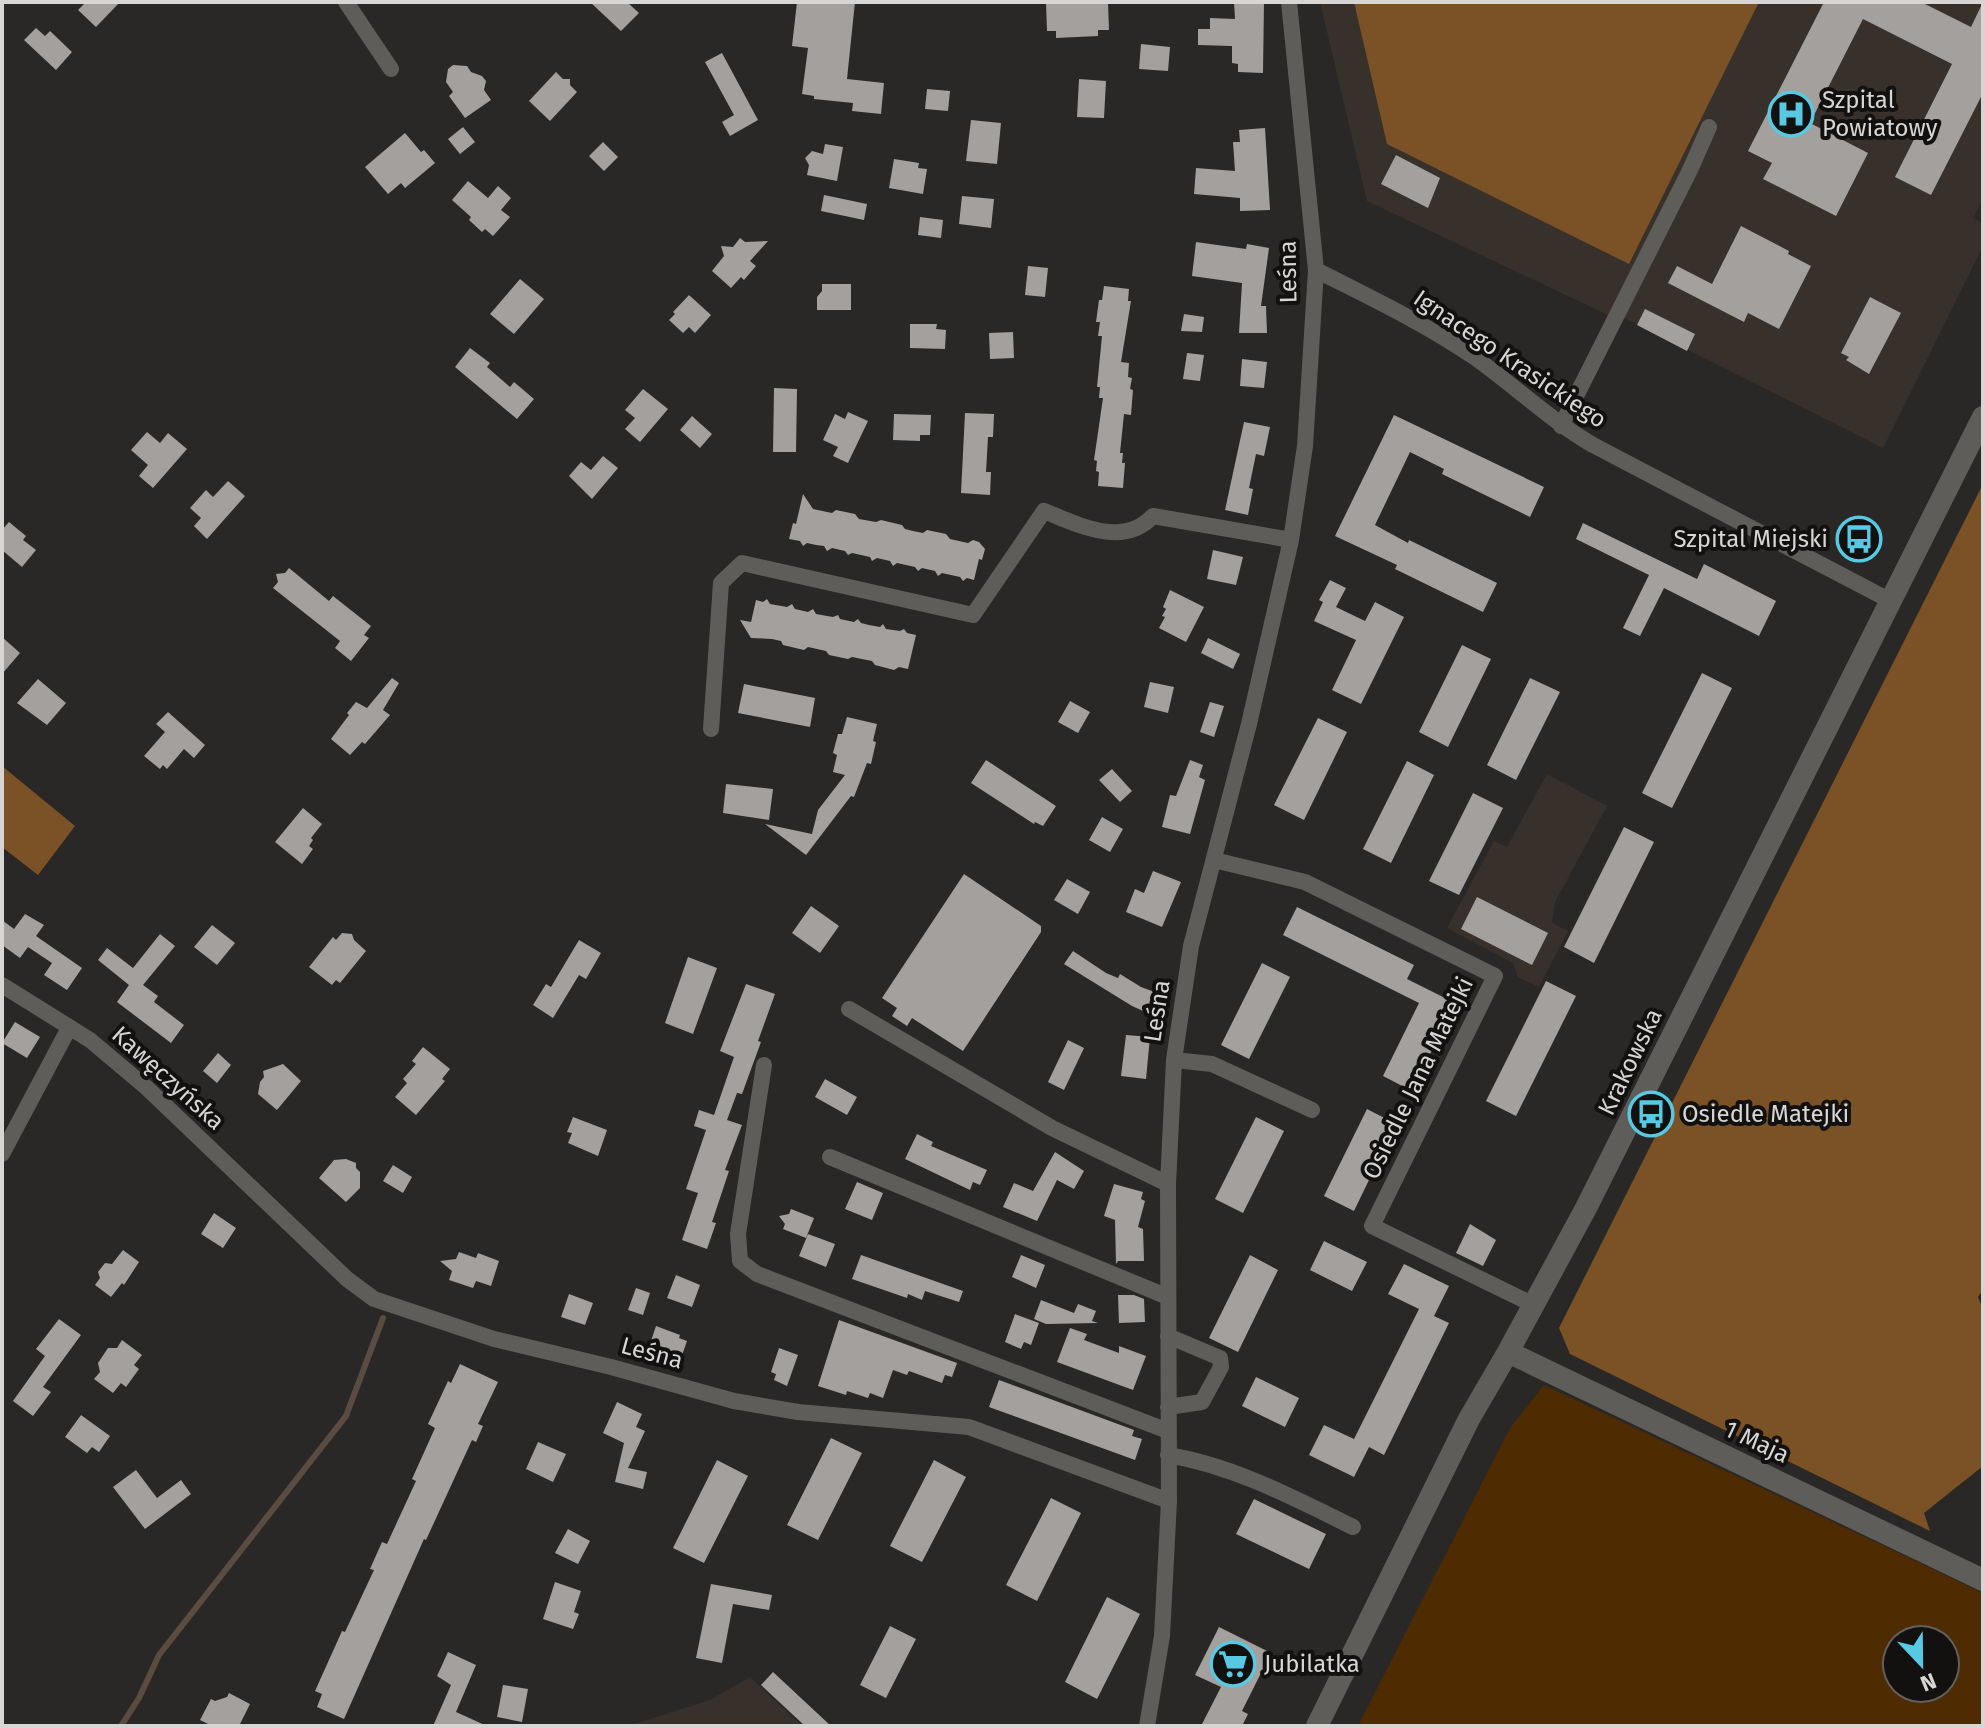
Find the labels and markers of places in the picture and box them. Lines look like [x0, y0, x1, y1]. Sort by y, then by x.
place label: Szpital Powiatowy [1822, 86, 1938, 142]
hospital icon: Szpital Powiatowy [1767, 90, 1815, 138]
bus stop icon: Szpital Miejski [1835, 515, 1883, 563]
place label: Szpital Miejski [1673, 525, 1828, 553]
bus stop icon: Osiedle Matejki [1627, 1090, 1675, 1138]
place label: Osiedle Matejki [1682, 1100, 1849, 1128]
supermarket icon: Jubilatka [1209, 1640, 1257, 1688]
place label: Jubilatka [1264, 1650, 1360, 1678]

